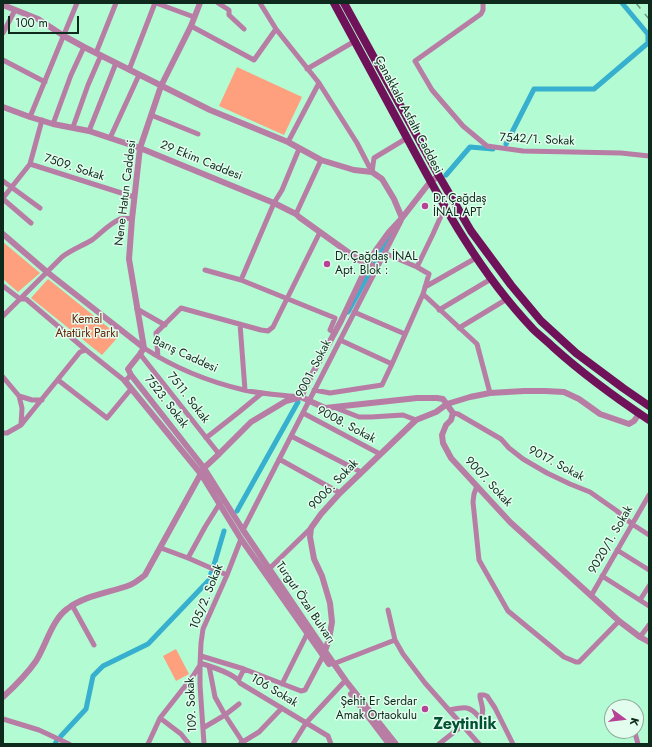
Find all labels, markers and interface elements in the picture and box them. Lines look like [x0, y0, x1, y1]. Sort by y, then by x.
scale bar [10, 8, 81, 34]
text: 100 m [15, 14, 48, 32]
street label: Çanakkale Asfaltı Caddesi [371, 54, 445, 176]
street label: 7542/1. Sokak [499, 131, 575, 149]
street label: 29 Ekim Caddesi [158, 138, 244, 184]
street label: Nene Hatun Caddesi [112, 139, 140, 247]
street label: 7509. Sokak [42, 151, 106, 185]
place label: Dr.Çağdaş İNAL APT [433, 192, 486, 220]
marker: Dr.Çağdaş İNAL APT [420, 201, 430, 211]
place label: Dr.Çağdaş İNAL Apt. Blok : [335, 250, 418, 278]
marker: Dr.Çağdaş İNAL Apt. Blok : [322, 259, 332, 269]
park label: Kemal Atatürk Parkı [55, 313, 119, 341]
street label: Barış Caddesi [150, 334, 220, 376]
street label: 9001. Sokak [293, 337, 335, 401]
street label: 7511. Sokak [164, 370, 212, 426]
street label: 7523. Sokak [141, 373, 191, 431]
street label: 9008. Sokak [314, 404, 378, 446]
street label: 9017. Sokak [526, 443, 586, 485]
street label: 9007. Sokak [461, 454, 515, 510]
street label: 9006. Sokak [306, 457, 362, 513]
street label: 9020/1. Sokak [586, 503, 636, 577]
street label: Turgut Özal Bulvarı [272, 559, 338, 647]
street label: 105/2. Sokak [187, 562, 227, 632]
street label: 106 Sokak [248, 671, 300, 711]
street label: 109. Sokak [183, 677, 201, 733]
place label: Şehit Er Serdar Amak Ortaokulu [336, 695, 417, 723]
north arrow [604, 699, 644, 739]
marker: Şehit Er Serdar Amak Ortaokulu [420, 704, 430, 714]
district label: Zeytinlik [433, 715, 497, 735]
text: K [626, 716, 643, 728]

